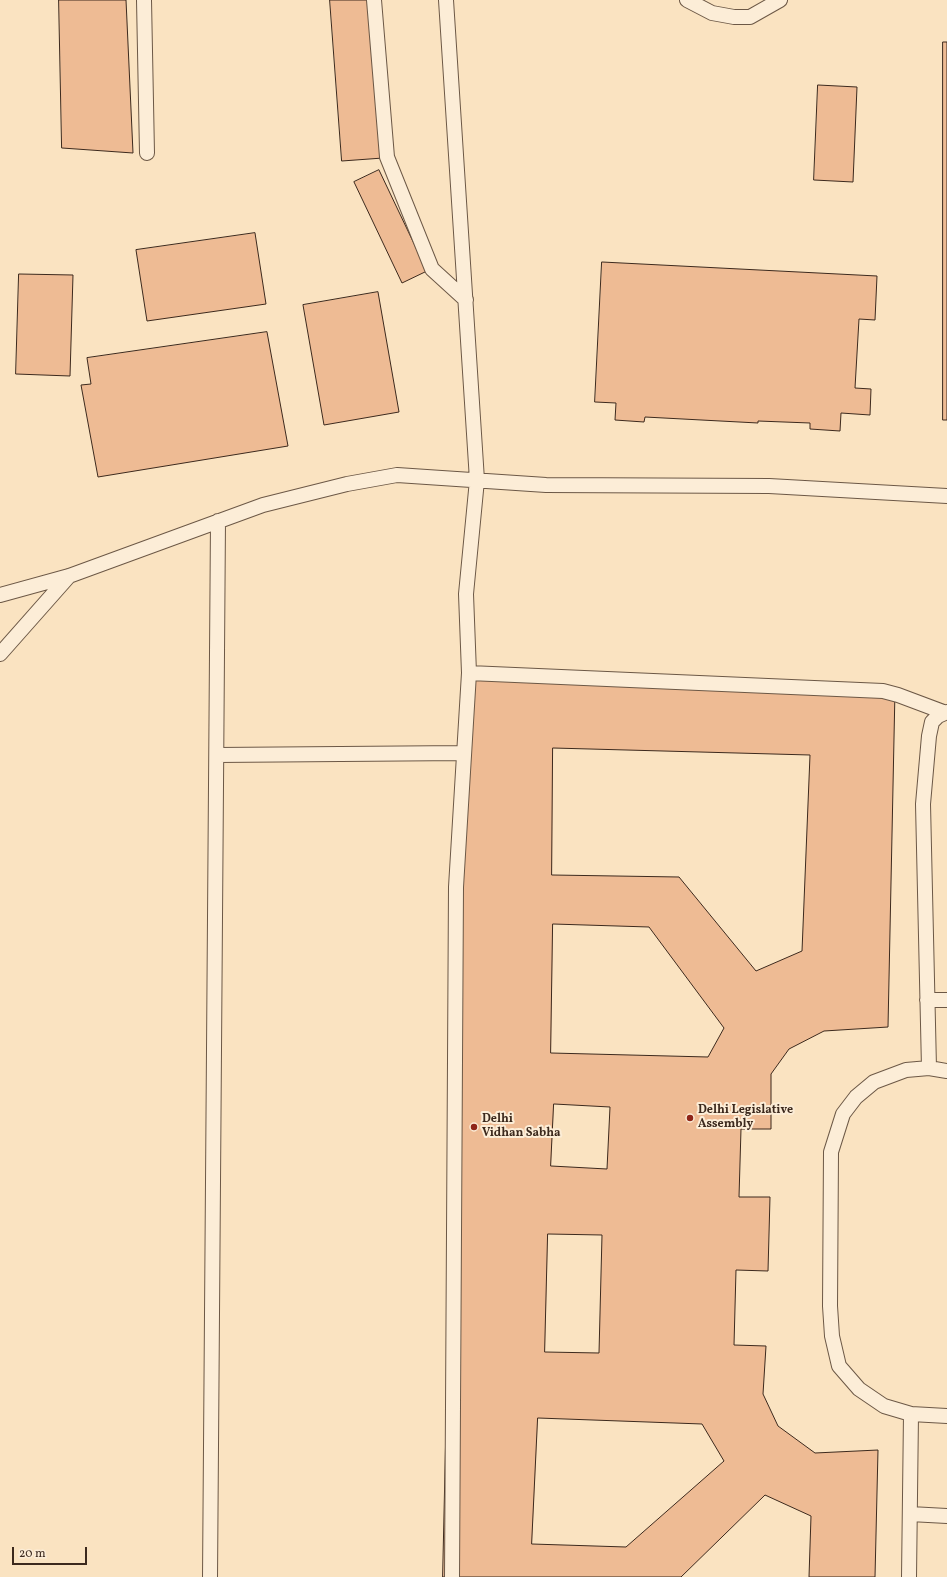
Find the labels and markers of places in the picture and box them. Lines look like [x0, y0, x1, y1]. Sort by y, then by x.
place label: Delhi Legislative Assembly [698, 1104, 793, 1132]
place label: Delhi Vidhan Sabha [482, 1113, 561, 1141]
marker: Delhi Legislative Assembly [685, 1113, 695, 1123]
marker: Delhi Vidhan Sabha [469, 1122, 479, 1132]

